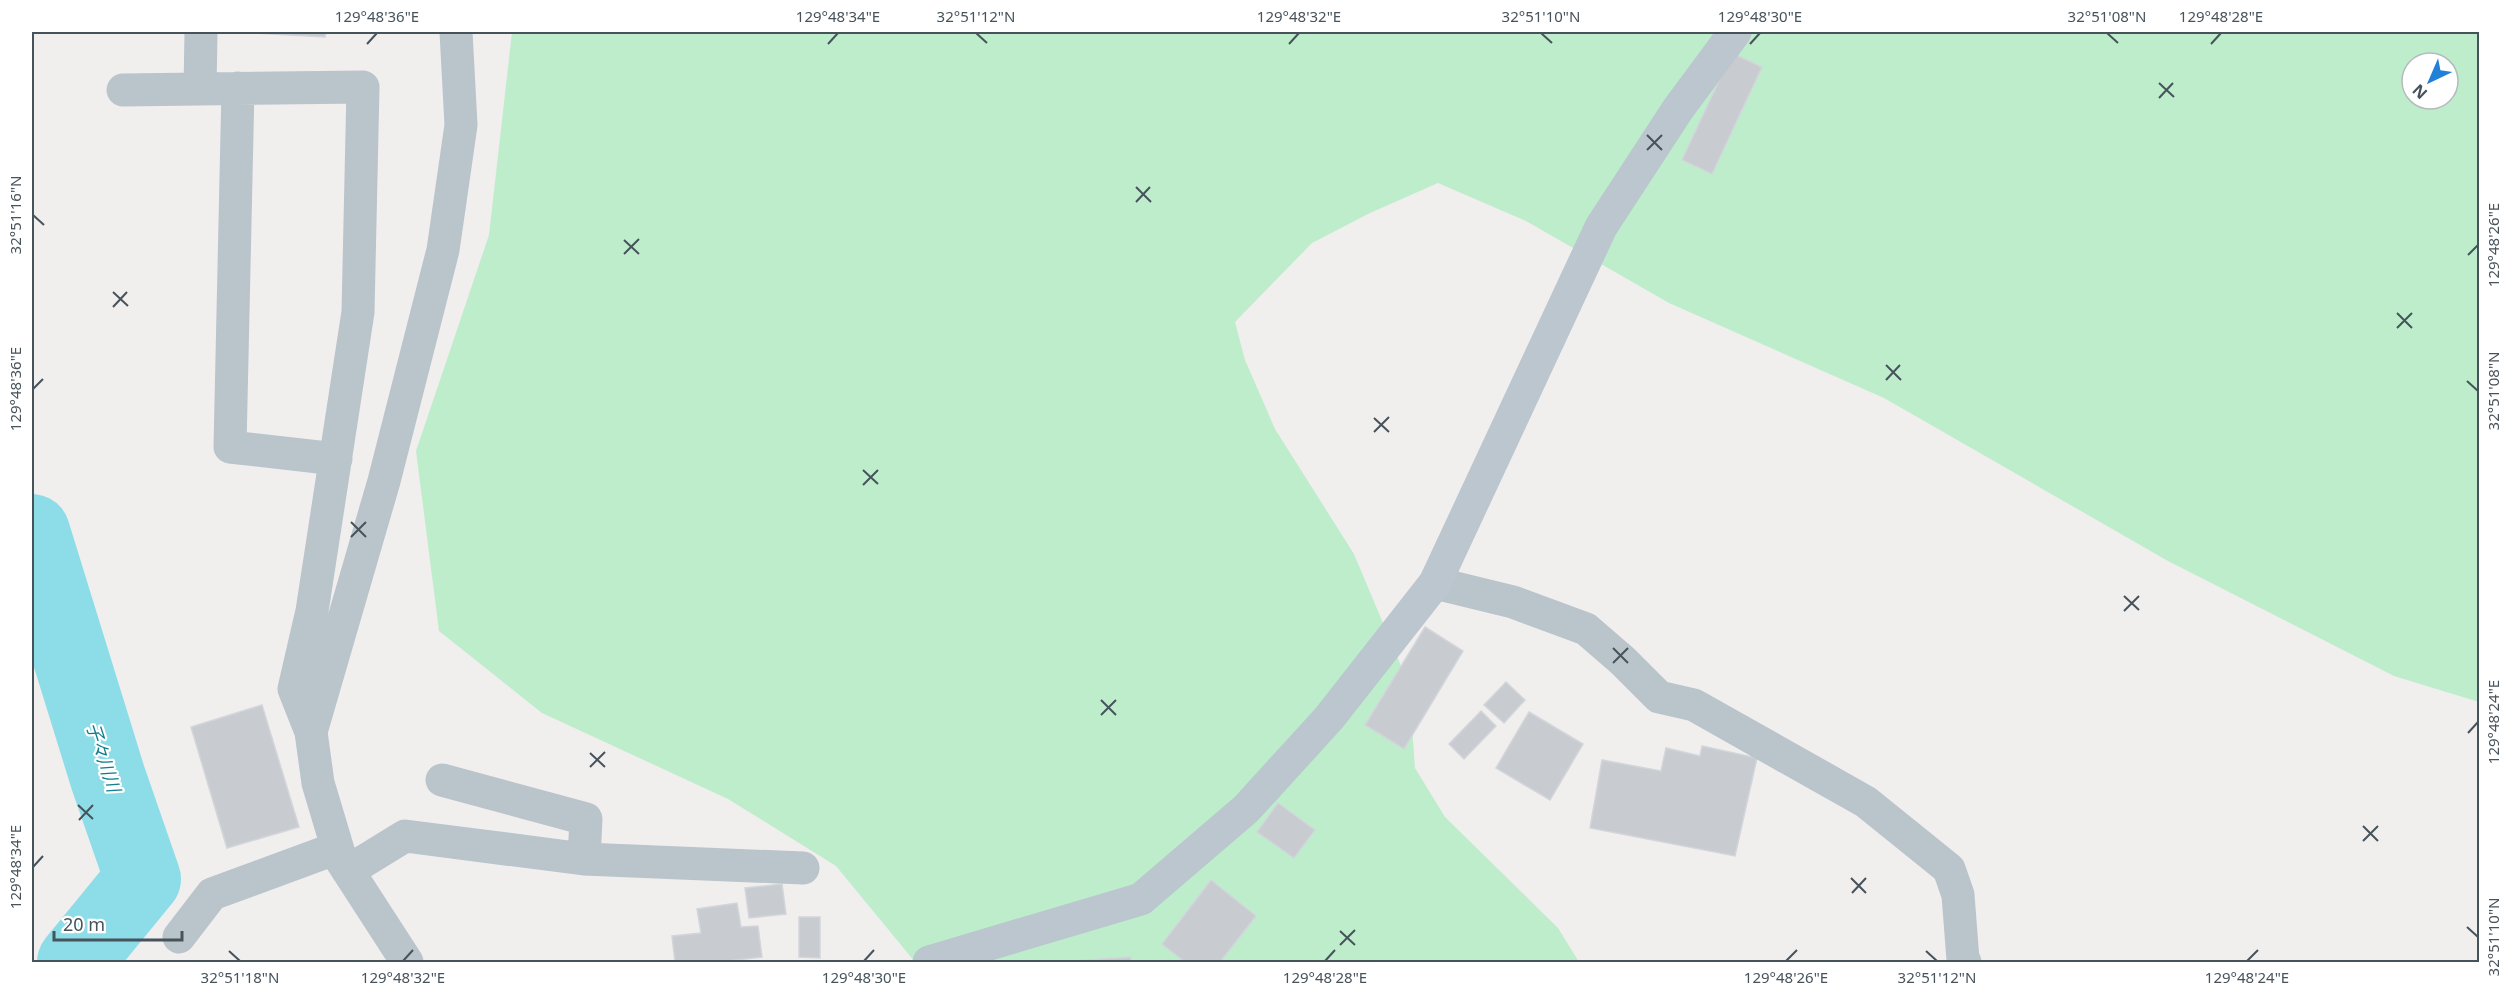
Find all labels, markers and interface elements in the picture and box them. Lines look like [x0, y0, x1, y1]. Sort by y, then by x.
text: 129°48'36"E [335, 6, 419, 26]
text: 129°48'34"E [796, 6, 880, 26]
text: 32°51'12"N [937, 6, 1015, 26]
text: 129°48'32"E [1257, 6, 1341, 26]
text: 32°51'10"N [1502, 6, 1580, 26]
text: 129°48'30"E [1718, 6, 1802, 26]
text: 32°51'08"N [2068, 6, 2146, 26]
text: 129°48'28"E [2179, 6, 2263, 26]
north arrow [2400, 51, 2460, 111]
text: N [2407, 79, 2432, 104]
text: 32°51'16"N [5, 176, 25, 254]
text: 129°48'26"E [2483, 203, 2503, 287]
text: 129°48'36"E [5, 347, 25, 431]
text: 32°51'08"N [2483, 352, 2503, 430]
text: 129°48'24"E [2483, 680, 2503, 764]
water label: 子々川川 [81, 719, 127, 797]
text: 129°48'34"E [5, 825, 25, 909]
text: 32°51'10"N [2483, 898, 2503, 976]
scale bar [54, 904, 182, 942]
text: 20 m [63, 912, 105, 936]
text: 32°51'18"N [201, 967, 279, 987]
text: 129°48'32"E [361, 967, 445, 987]
text: 129°48'30"E [822, 967, 906, 987]
text: 129°48'28"E [1283, 967, 1367, 987]
text: 129°48'26"E [1744, 967, 1828, 987]
text: 32°51'12"N [1898, 967, 1976, 987]
text: 129°48'24"E [2205, 967, 2289, 987]

